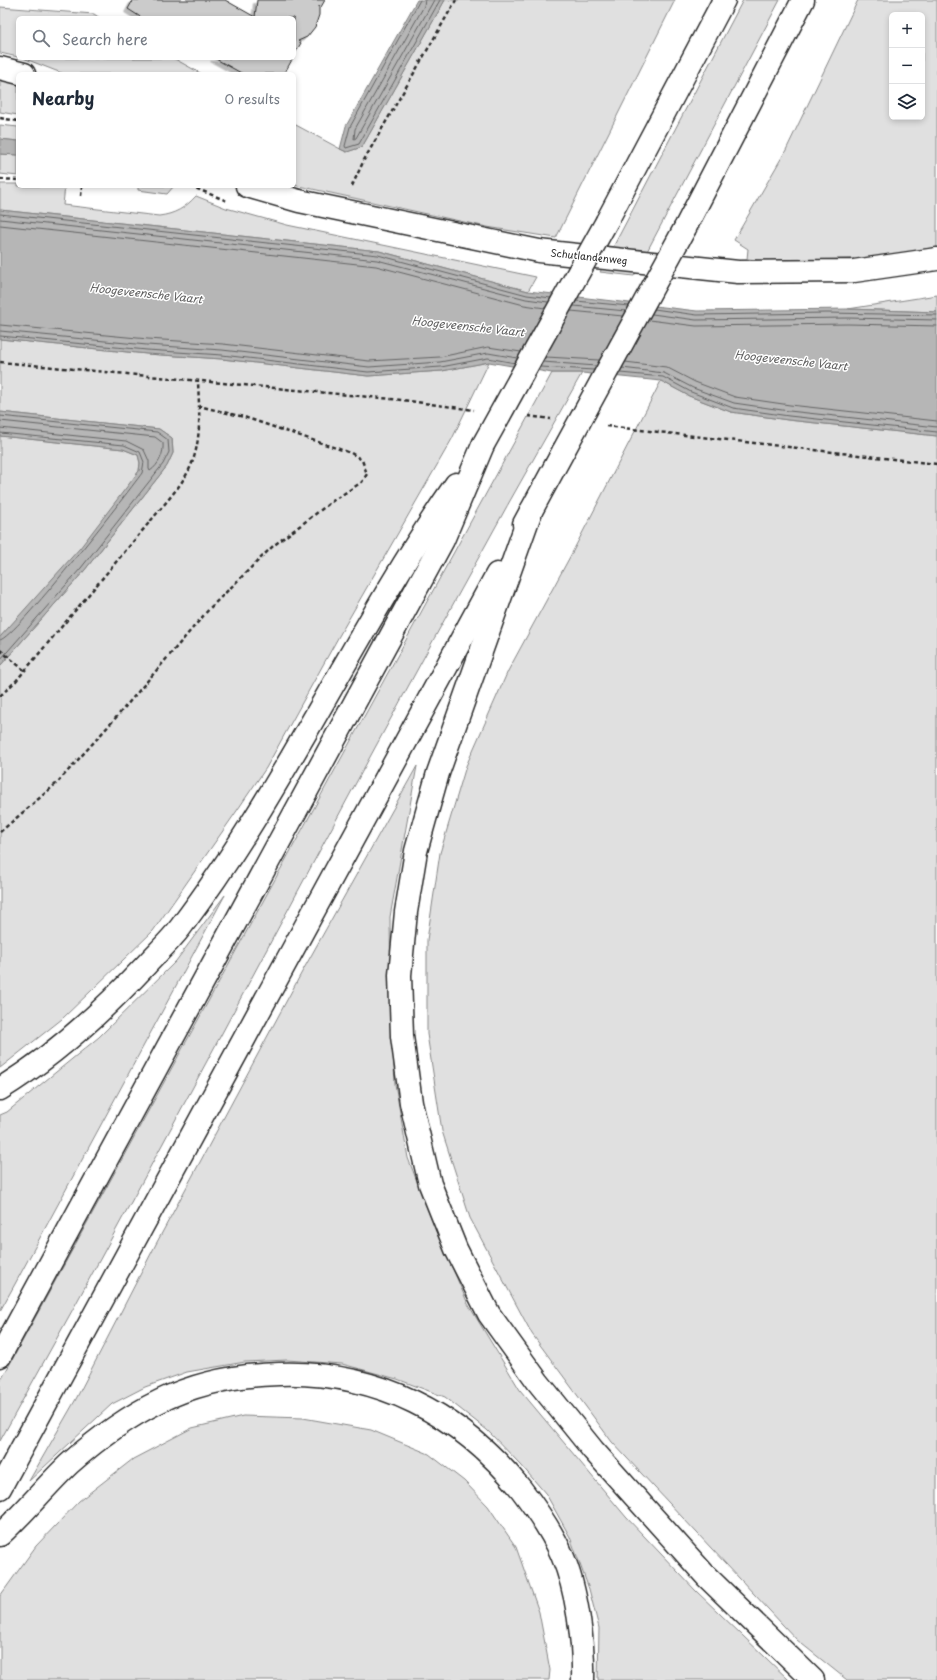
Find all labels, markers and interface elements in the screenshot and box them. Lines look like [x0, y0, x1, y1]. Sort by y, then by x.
map controls [889, 12, 925, 120]
button: + [889, 12, 925, 48]
search box [16, 16, 296, 60]
icon: search [30, 27, 52, 49]
text: Search here [62, 27, 148, 50]
button: − [889, 48, 925, 84]
button: layers [889, 84, 925, 120]
text: Nearby [32, 85, 94, 111]
text: 0 results [225, 89, 280, 108]
street label: Schutlandenweg [550, 244, 628, 268]
water label: Hoogeveensche Vaart [89, 279, 205, 308]
water label: Hoogeveensche Vaart [411, 312, 527, 341]
water label: Hoogeveensche Vaart [734, 346, 850, 375]

